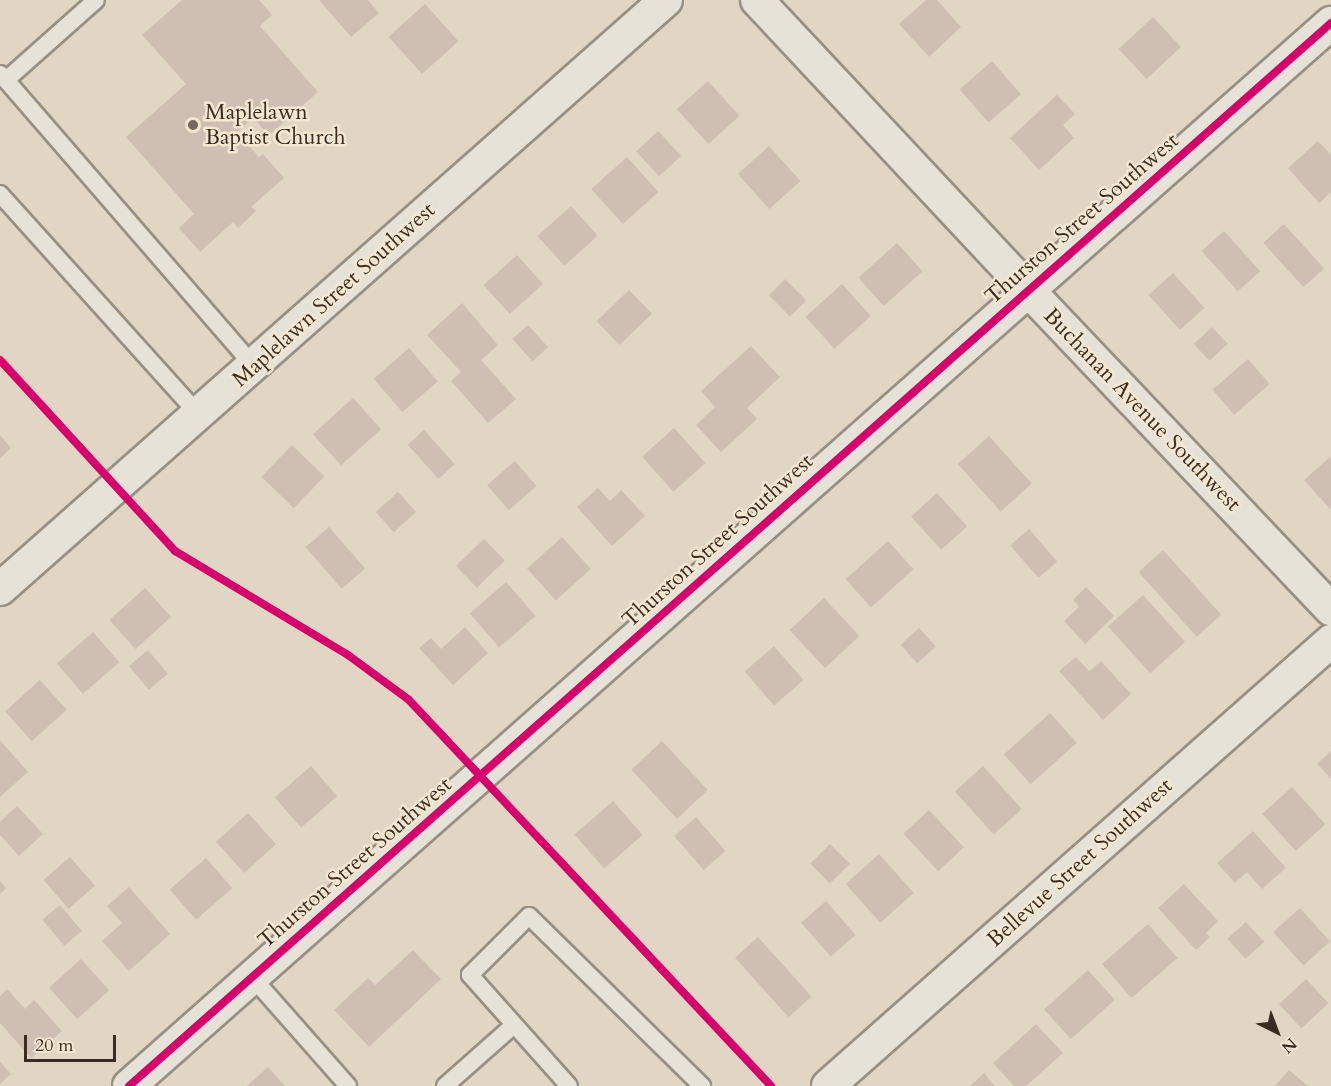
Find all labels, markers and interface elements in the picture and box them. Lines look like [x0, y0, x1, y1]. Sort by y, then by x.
place label: Maplelawn Baptist Church [205, 99, 346, 150]
marker: Maplelawn Baptist Church [186, 118, 200, 132]
street label: Thurston Street Southwest [980, 128, 1184, 310]
street label: Maplelawn Street Southwest [227, 197, 441, 393]
street label: Buchanan Avenue Southwest [1038, 303, 1246, 517]
street label: Thurston Street Southwest [617, 448, 819, 634]
street label: Thurston Street Southwest [253, 772, 457, 954]
street label: Bellevue Street Southwest [982, 773, 1178, 953]
north arrow [1247, 1002, 1307, 1062]
scale bar [27, 1023, 118, 1061]
text: 20 m [35, 1033, 74, 1058]
text: N [1277, 1033, 1302, 1058]

